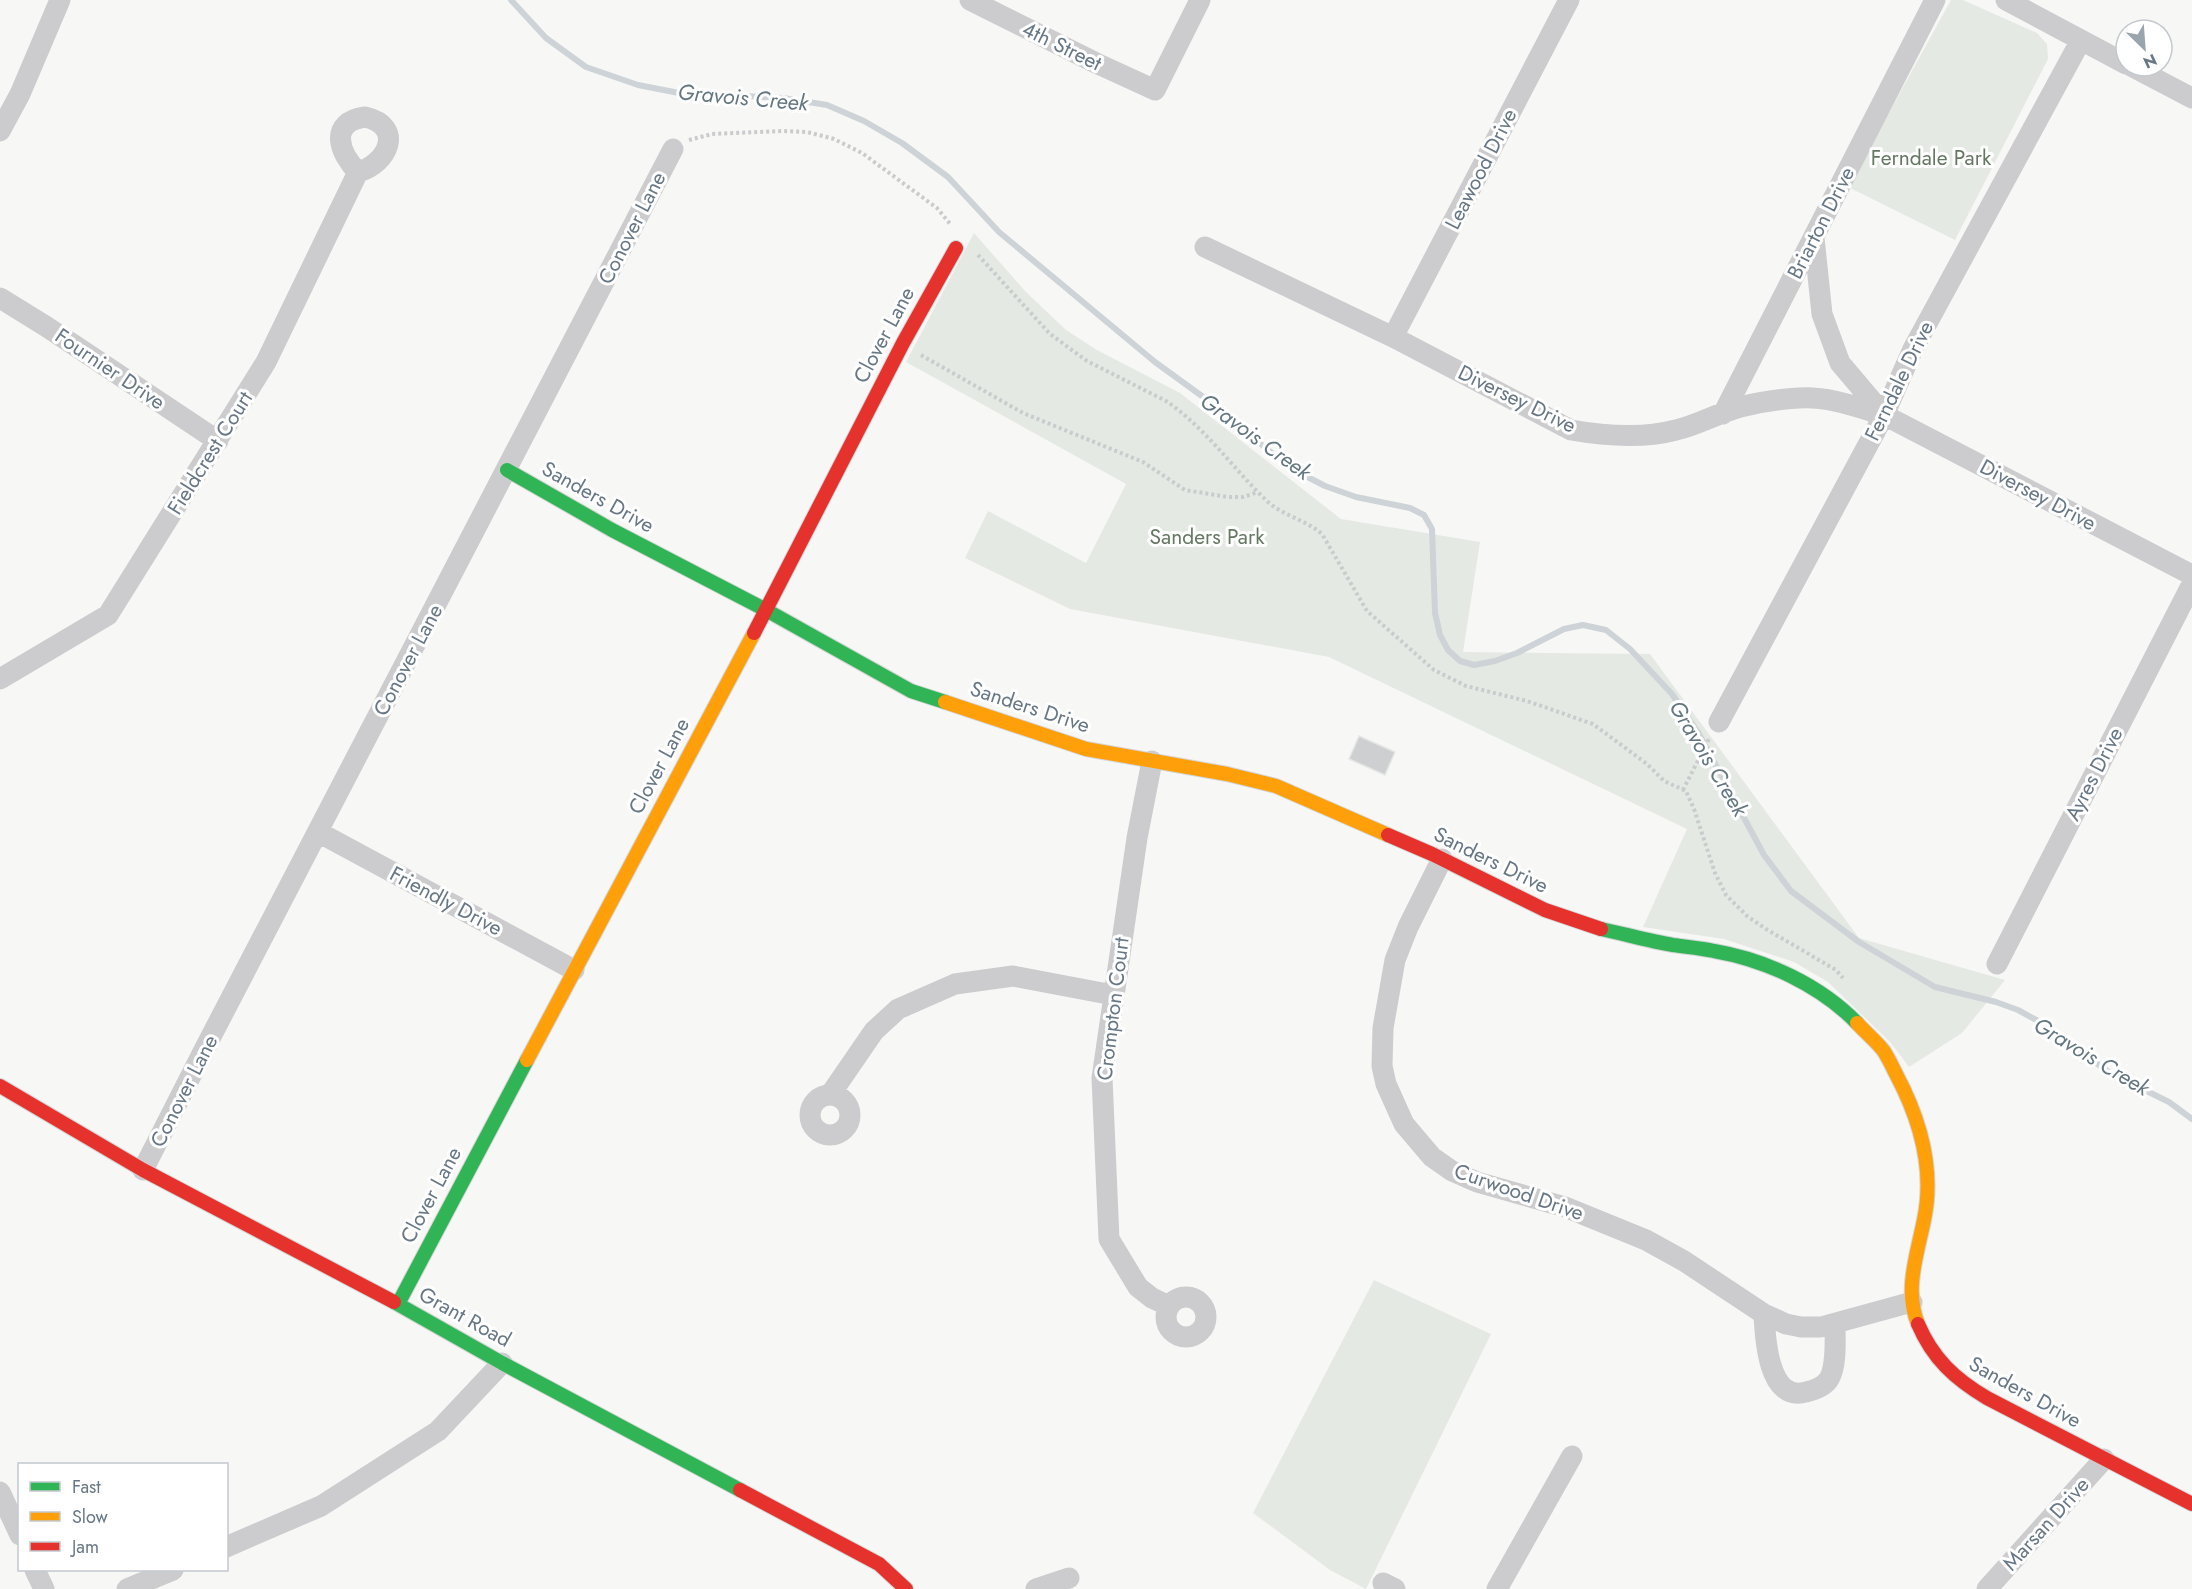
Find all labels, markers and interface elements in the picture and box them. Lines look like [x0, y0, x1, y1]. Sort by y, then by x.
street label: 4th Street [1017, 14, 1107, 78]
north arrow [2114, 18, 2174, 78]
text: N [2140, 48, 2161, 74]
water label: Gravois Creek [677, 75, 811, 119]
street label: Leawood Drive [1438, 103, 1524, 235]
park label: Ferndale Park [1871, 143, 1992, 173]
street label: Briarton Drive [1780, 162, 1862, 284]
street label: Conover Lane [591, 166, 673, 289]
street label: Clover Lane [846, 281, 922, 388]
street label: Ferndale Drive [1857, 316, 1941, 446]
street label: Fournier Drive [49, 321, 171, 417]
street label: Diversey Drive [1453, 357, 1581, 441]
water label: Gravois Creek [1194, 385, 1319, 488]
street label: Fieldcrest Court [160, 386, 260, 520]
street label: Diversey Drive [1975, 452, 2102, 538]
street label: Sanders Drive [536, 454, 660, 540]
park label: Sanders Park [1150, 522, 1265, 552]
street label: Conover Lane [366, 599, 450, 721]
street label: Sanders Drive [966, 674, 1094, 740]
water label: Gravois Creek [1662, 694, 1757, 824]
street label: Clover Lane [621, 712, 697, 819]
street label: Ayres Drive [2058, 722, 2130, 826]
street label: Sanders Drive [1429, 819, 1553, 901]
street label: Friendly Drive [384, 859, 508, 943]
street label: Crompton Court [1089, 936, 1137, 1082]
water label: Gravois Creek [2028, 1009, 2158, 1104]
street label: Conover Lane [143, 1029, 225, 1152]
street label: Clover Lane [393, 1141, 469, 1248]
street label: Curwood Drive [1450, 1156, 1588, 1228]
street label: Grant Road [413, 1279, 517, 1355]
street label: Sanders Drive [1963, 1349, 2087, 1435]
legend [18, 1463, 228, 1571]
street label: Marsan Drive [1996, 1470, 2096, 1577]
text: Fast [72, 1474, 101, 1500]
text: Slow [72, 1504, 109, 1530]
text: Jam [70, 1534, 99, 1560]

